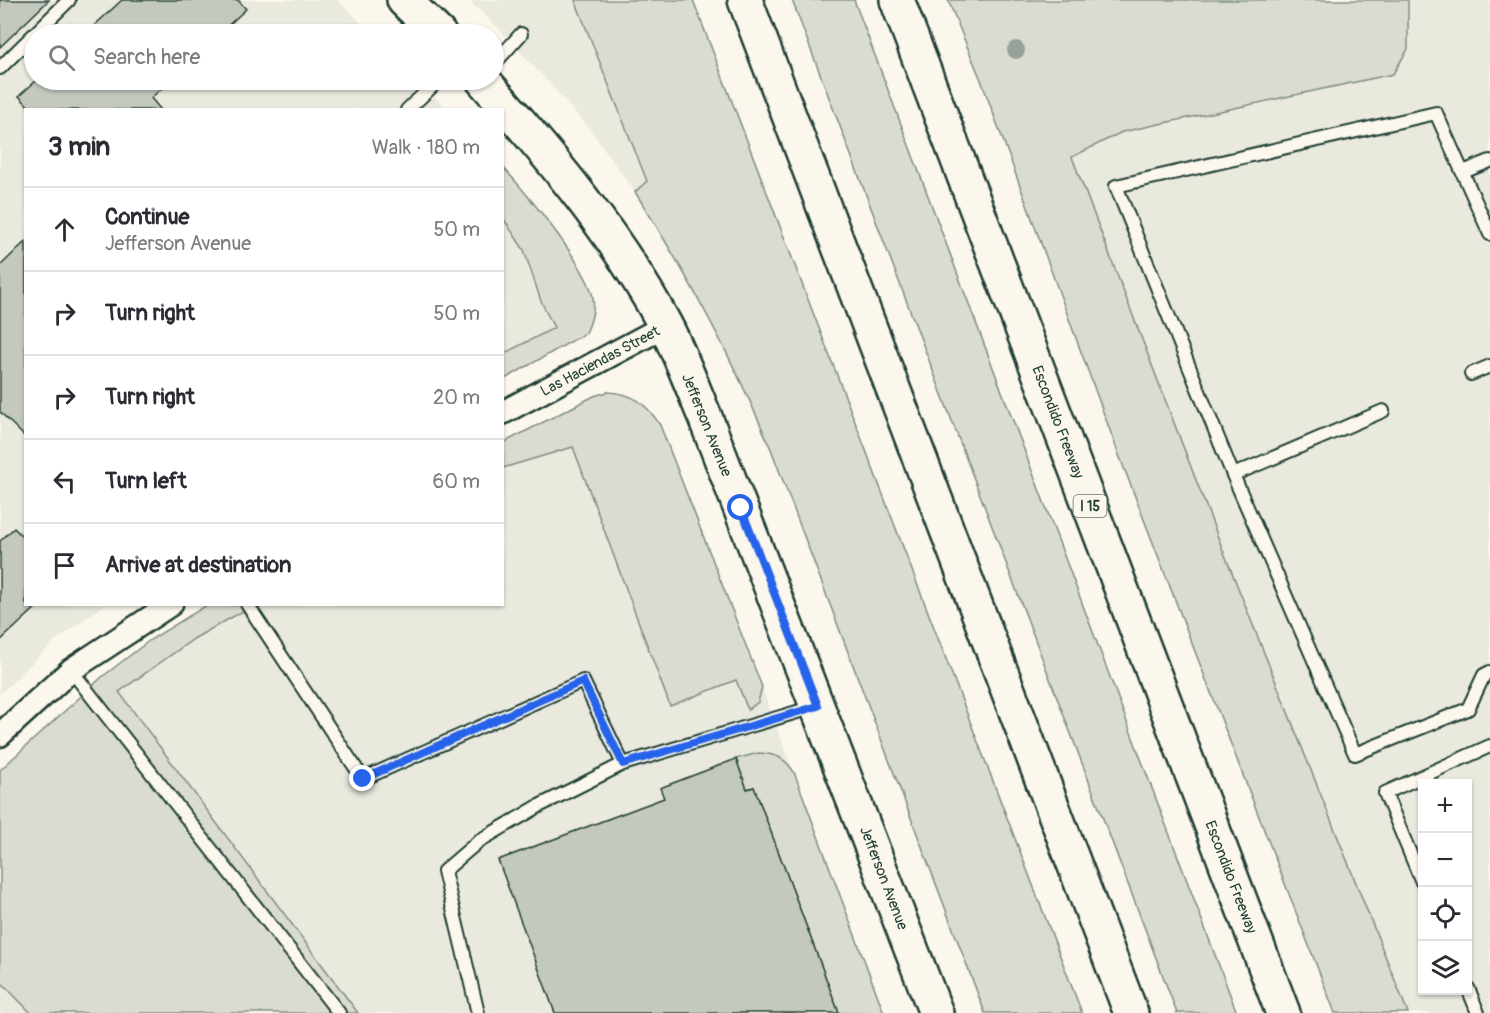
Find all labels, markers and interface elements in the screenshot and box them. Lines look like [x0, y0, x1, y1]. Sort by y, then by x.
search box [24, 24, 504, 90]
icon: search [45, 41, 78, 74]
text: Search here [93, 43, 200, 71]
text: 3 min [48, 131, 110, 163]
text: Walk · 180 m [372, 135, 480, 160]
text: Continue [105, 203, 189, 231]
icon: ahead [48, 213, 81, 246]
text: 50 m [433, 217, 480, 242]
text: Jefferson Avenue [105, 231, 251, 256]
icon: right [48, 297, 81, 330]
text: Turn right [105, 299, 195, 327]
text: 50 m [433, 301, 480, 326]
street label: Las Haciendas Street [537, 321, 664, 401]
street label: Escondido Freeway [1027, 363, 1088, 482]
street label: Jefferson Avenue [677, 371, 736, 480]
icon: right [48, 381, 81, 414]
text: Turn right [105, 383, 195, 411]
text: 20 m [433, 385, 480, 410]
icon: left [48, 465, 81, 498]
text: Turn left [105, 467, 187, 495]
text: 60 m [433, 469, 480, 494]
route start [727, 494, 753, 520]
road number: I 15 [1074, 495, 1106, 517]
icon: arrive [48, 549, 81, 582]
text: Arrive at destination [105, 551, 291, 579]
route end [349, 765, 375, 791]
map controls [1418, 779, 1472, 995]
button: + [1418, 779, 1472, 833]
street label: Escondido Freeway [1200, 818, 1261, 937]
street label: Jefferson Avenue [855, 824, 912, 933]
button: − [1418, 833, 1472, 887]
button: locate [1418, 887, 1472, 941]
button: layers [1418, 941, 1472, 995]

